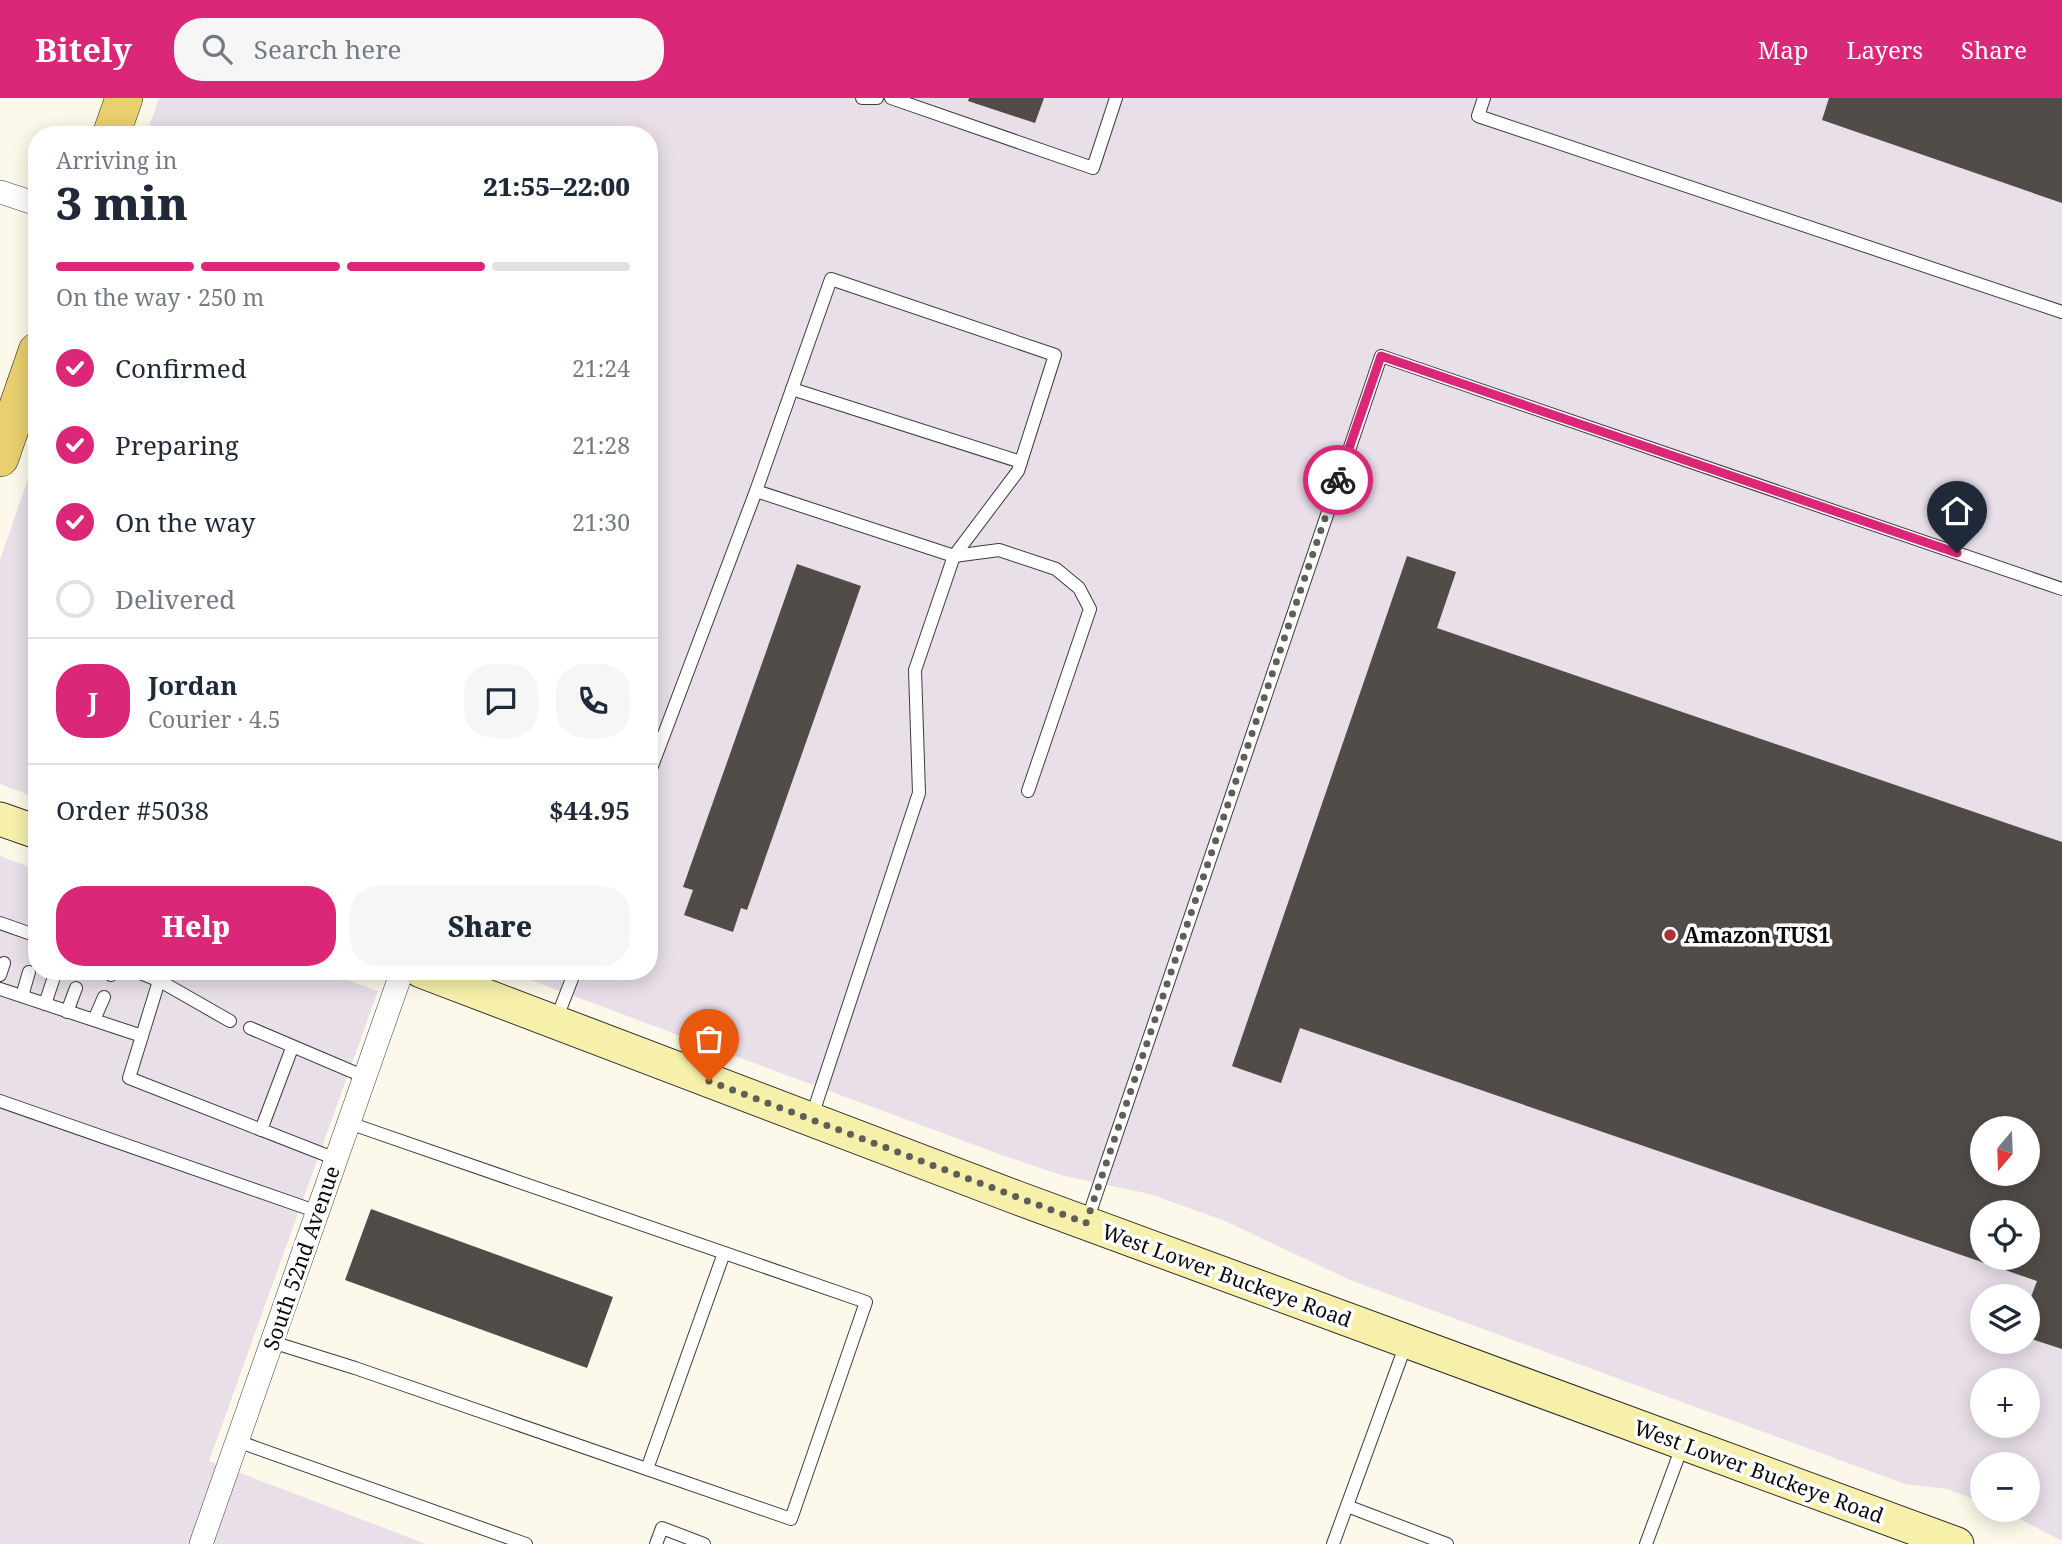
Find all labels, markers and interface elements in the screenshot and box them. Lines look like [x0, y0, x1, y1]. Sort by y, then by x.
search box [174, 18, 664, 81]
text: Bitely [35, 27, 132, 72]
icon: search [198, 30, 236, 68]
text: Search here [254, 31, 401, 67]
text: Map [1758, 33, 1809, 66]
text: Layers [1847, 33, 1923, 66]
text: Share [1961, 33, 2027, 66]
text: Arriving in [56, 144, 177, 176]
text: 21:55–22:00 [483, 168, 630, 204]
text: 3 min [56, 171, 188, 233]
text: On the way · 250 m [56, 281, 264, 313]
icon: check [56, 349, 94, 387]
text: Confirmed [115, 350, 247, 386]
text: 21:24 [572, 352, 630, 384]
icon: check [56, 426, 94, 464]
text: Preparing [115, 427, 239, 463]
text: 21:28 [572, 429, 630, 461]
courier [1303, 445, 1373, 515]
icon: bike [1319, 461, 1357, 499]
pin [1927, 481, 1987, 553]
icon: home [1938, 492, 1976, 530]
icon: check [56, 503, 94, 541]
text: On the way [115, 504, 255, 540]
text: 21:30 [572, 506, 630, 538]
text: Delivered [115, 581, 235, 617]
button: chat [464, 664, 538, 738]
button: phone [556, 664, 630, 738]
text: Jordan [148, 667, 238, 703]
text: J [88, 683, 98, 719]
text: Courier · 4.5 [148, 703, 281, 735]
text: Order #5038 [56, 792, 209, 828]
text: $44.95 [549, 792, 630, 828]
button: Help [56, 886, 336, 966]
button: Share [350, 886, 630, 966]
place label: Amazon TUS1 [1684, 921, 1830, 949]
marker: Amazon TUS1 [1662, 927, 1678, 943]
pin [679, 1009, 739, 1081]
icon: bag [690, 1020, 728, 1058]
north arrow [1970, 1116, 2040, 1186]
map controls [1970, 1116, 2040, 1522]
street label: South 52nd Avenue [256, 1162, 346, 1354]
button: locate [1970, 1200, 2040, 1270]
street label: West Lower Buckeye Road [1098, 1217, 1356, 1333]
button: layers [1970, 1284, 2040, 1354]
button: + [1970, 1368, 2040, 1438]
street label: West Lower Buckeye Road [1630, 1413, 1888, 1529]
button: − [1970, 1452, 2040, 1522]

